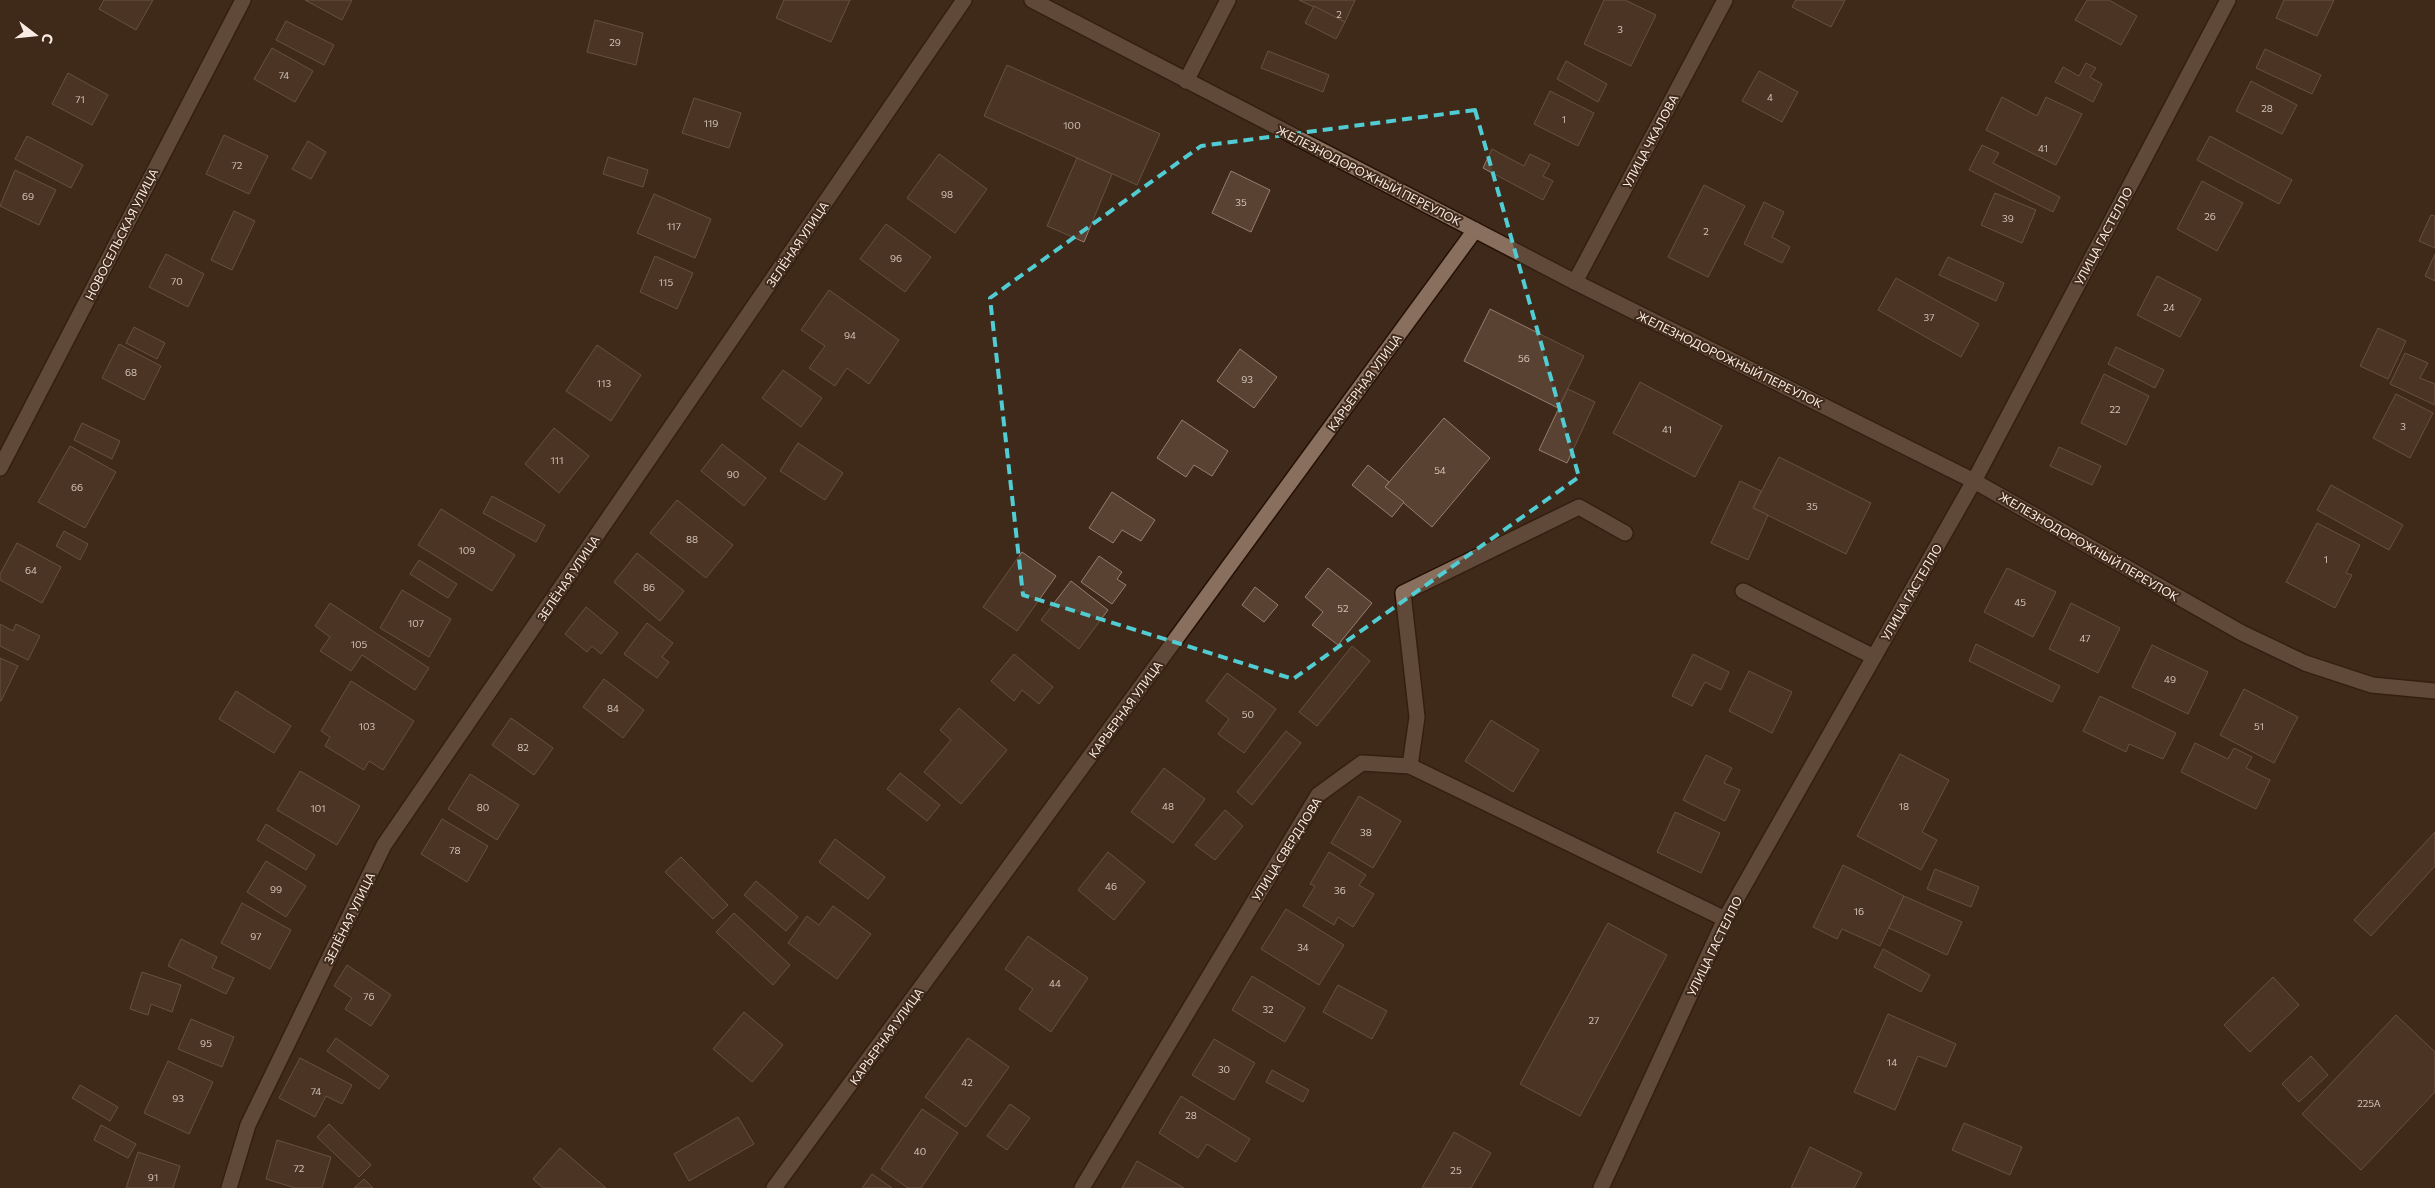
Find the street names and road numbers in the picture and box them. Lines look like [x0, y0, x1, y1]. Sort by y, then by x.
street label: УЛИЦА ЧКАЛОВА [1619, 92, 1681, 190]
street label: ЖЕЛЕЗНОДОРОЖНЫЙ ПЕРЕУЛОК [1274, 122, 1464, 228]
street label: НОВОСЕЛЬСКАЯ УЛИЦА [82, 166, 160, 302]
street label: УЛИЦА ГАСТЕЛЛО [2071, 184, 2135, 288]
street label: ЗЕЛЁНАЯ УЛИЦА [763, 199, 831, 289]
street label: ЖЕЛЕЗНОДОРОЖНЫЙ ПЕРЕУЛОК [1635, 308, 1825, 410]
street label: КАРЬЕРНАЯ УЛИЦА [1324, 331, 1404, 433]
street label: ЖЕЛЕЗНОДОРОЖНЫЙ ПЕРЕУЛОК [1997, 489, 2181, 603]
street label: ЗЕЛЁНАЯ УЛИЦА [534, 533, 602, 623]
street label: УЛИЦА ГАСТЕЛЛО [1878, 541, 1944, 643]
street label: КАРЬЕРНАЯ УЛИЦА [1085, 658, 1165, 760]
street label: УЛИЦА СВЕРДЛОВА [1248, 795, 1324, 903]
street label: ЗЕЛЁНАЯ УЛИЦА [321, 870, 377, 966]
street label: УЛИЦА ГАСТЕЛЛО [1684, 894, 1744, 998]
street label: КАРЬЕРНАЯ УЛИЦА [846, 985, 926, 1087]

